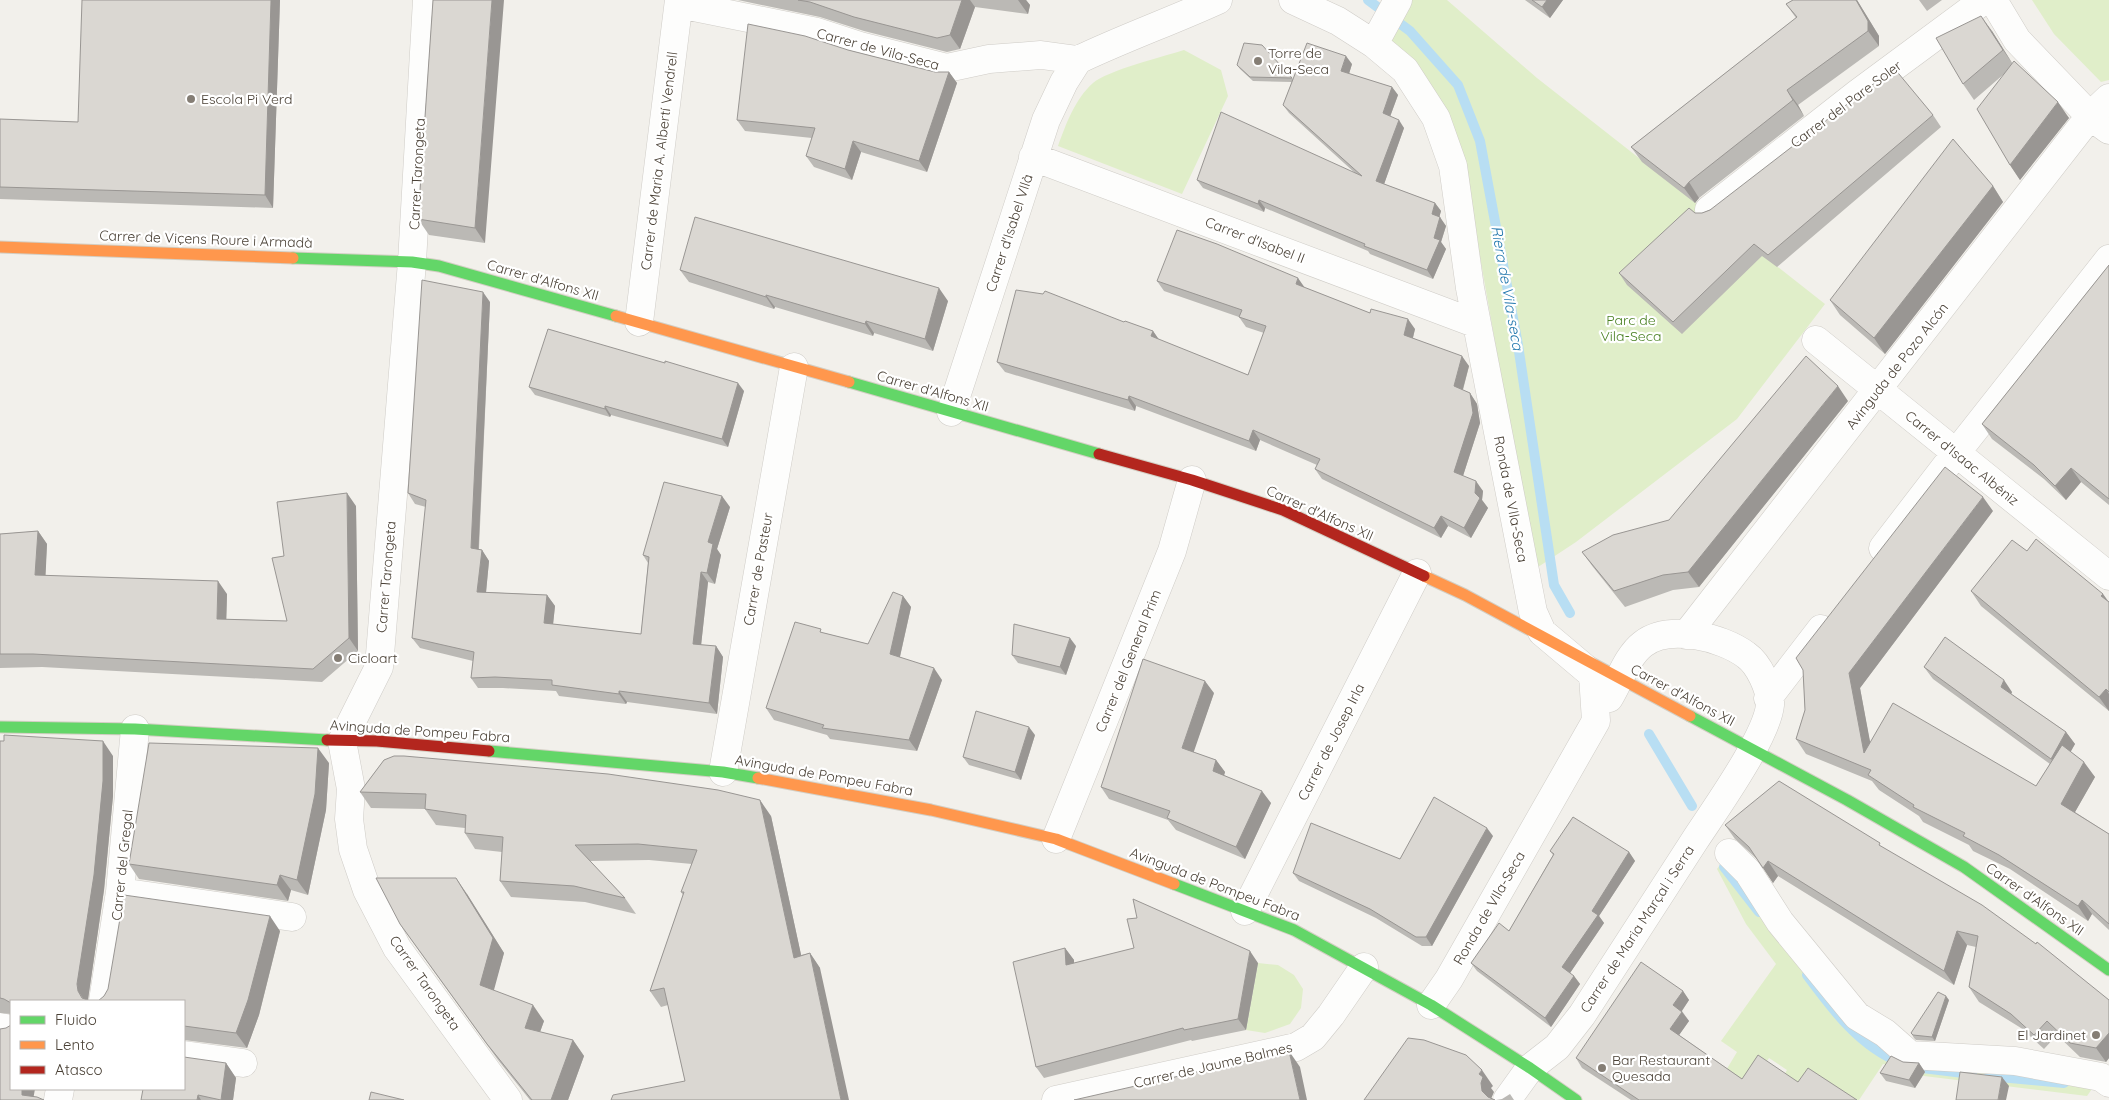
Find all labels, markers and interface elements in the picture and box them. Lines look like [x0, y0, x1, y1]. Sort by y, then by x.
street label: Carrer de Vila-Seca [815, 24, 941, 74]
place label: Torre de Vila-Seca [1268, 44, 1329, 78]
street label: Carrer de Maria A. Albertí Vendrell [637, 51, 681, 271]
marker: Torre de Vila-Seca [1252, 55, 1264, 67]
street label: Carrer del Pare Soler [1787, 56, 1906, 152]
place label: Escola Pi Verd [201, 90, 292, 108]
marker: Escola Pi Verd [185, 93, 197, 105]
street label: Carrer Tarongeta [405, 118, 429, 230]
street label: Carrer d'Isabel VIlà [981, 172, 1037, 294]
street label: Carrer d'Isabel II [1203, 213, 1307, 267]
water label: Riera de Vila-seca [1487, 224, 1528, 353]
street label: Carrer de Viçens Roure i Armadà [99, 226, 313, 252]
street label: Carrer d'Alfons XII [485, 255, 601, 305]
street label: Avinguda de Pozo Alcón [1842, 299, 1952, 433]
park label: Parc de Vila-Seca [1601, 311, 1661, 345]
street label: Carrer d'Alfons XII [875, 366, 991, 416]
street label: Carrer d'Isaac Albéniz [1901, 407, 2023, 510]
street label: Ronda de VIla-Seca [1490, 434, 1532, 564]
street label: Carrer d'Alfons XII [1264, 481, 1376, 545]
street label: Carrer de Pasteur [739, 510, 777, 627]
street label: Carrer Tarongeta [372, 520, 400, 634]
street label: Carrer del General Prim [1091, 587, 1165, 735]
place label: Cicloart [348, 649, 398, 667]
marker: Cicloart [332, 652, 344, 664]
street label: Carrer d'Alfons XII [1628, 660, 1738, 730]
street label: Carrer de Josep Irla [1294, 680, 1368, 804]
street label: Avinguda de Pompeu Fabra [329, 716, 511, 746]
street label: Avinguda de Pompeu Fabra [733, 750, 915, 800]
street label: Carrer del Gregal [107, 809, 137, 921]
street label: Carrer de Maria Marçal i Serra [1576, 842, 1698, 1016]
street label: Avinguda de Pompeu Fabra [1127, 843, 1303, 925]
street label: Ronda de VIla-Seca [1449, 848, 1529, 968]
street label: Carrer d'Alfons XII [1982, 858, 2088, 940]
street label: Carrer Tarongeta [386, 932, 464, 1034]
legend [10, 1000, 185, 1090]
text: Fluido [55, 1010, 97, 1029]
place label: El Jardinet [2017, 1026, 2086, 1044]
marker: El Jardinet [2090, 1029, 2102, 1041]
text: Lento [55, 1035, 94, 1054]
street label: Carrer de Jaume Balmes [1132, 1038, 1294, 1092]
place label: Bar Restaurant Quesada [1612, 1051, 1710, 1085]
text: Atasco [55, 1060, 103, 1079]
marker: Bar Restaurant Quesada [1596, 1062, 1608, 1074]

